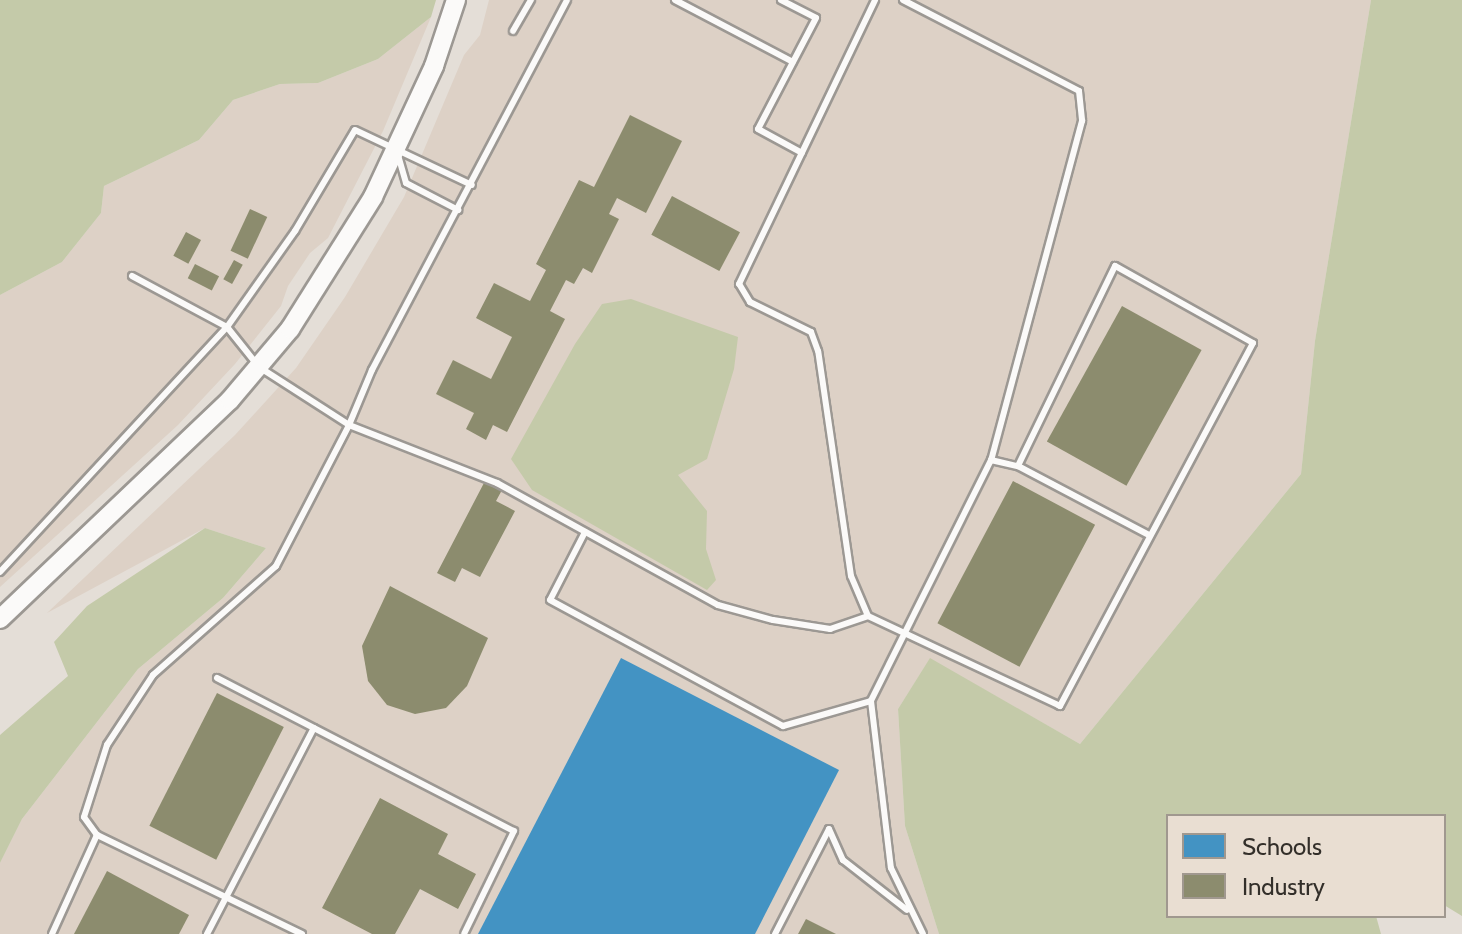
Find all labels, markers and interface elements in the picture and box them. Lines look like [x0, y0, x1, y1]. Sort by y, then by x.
legend [1166, 814, 1446, 918]
text: Schools [1242, 832, 1322, 861]
text: Industry [1242, 872, 1325, 901]

